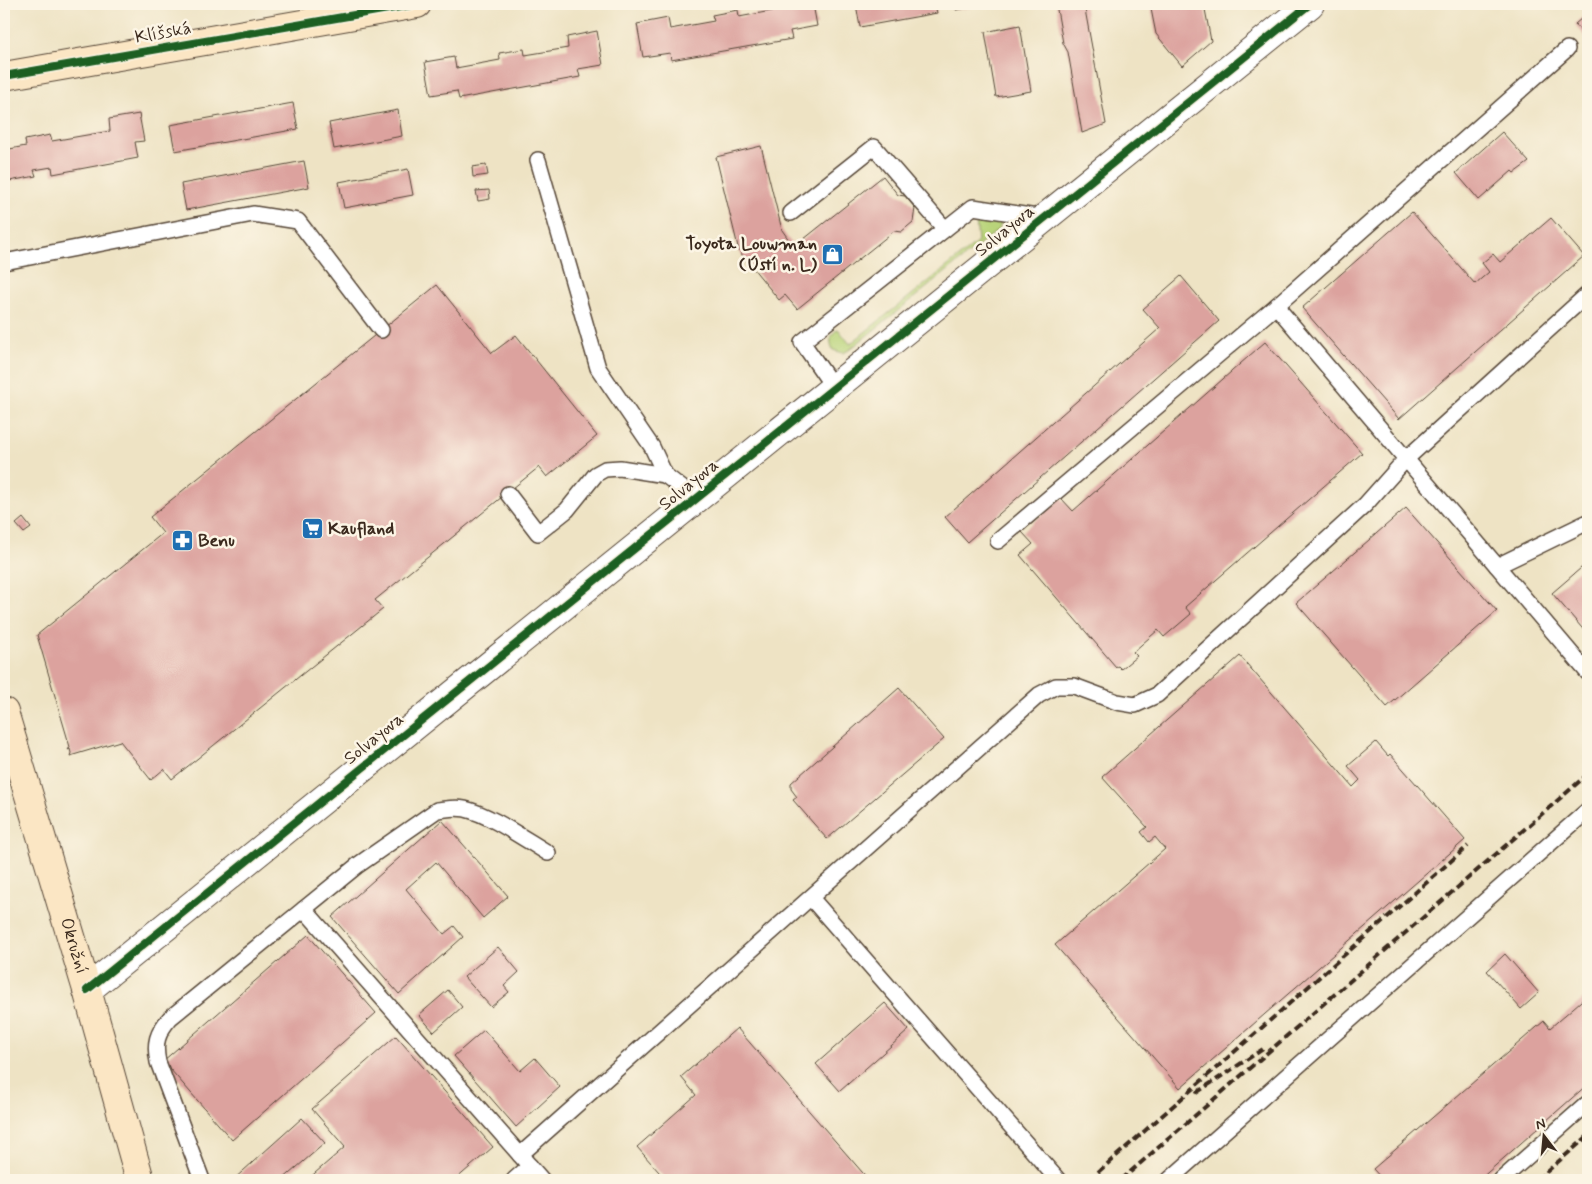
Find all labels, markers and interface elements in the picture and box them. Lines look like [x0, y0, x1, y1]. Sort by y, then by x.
street label: Klíšská [133, 16, 193, 50]
street label: Solvayova [970, 200, 1040, 262]
place label: Toyota Louwman (Ústí n. L) [686, 232, 818, 277]
shop icon: Toyota Louwman (Ústí n. L) [821, 242, 845, 266]
street label: Solvayova [654, 454, 724, 516]
supermarket icon: Kaufland [300, 517, 324, 541]
place label: Kaufland [328, 517, 394, 541]
pharmacy icon: Benu [170, 529, 194, 553]
place label: Benu [198, 529, 235, 553]
street label: Solvayova [339, 708, 409, 770]
street label: Okružní [54, 915, 94, 977]
north arrow [1520, 1112, 1570, 1162]
text: N [1534, 1115, 1548, 1134]

